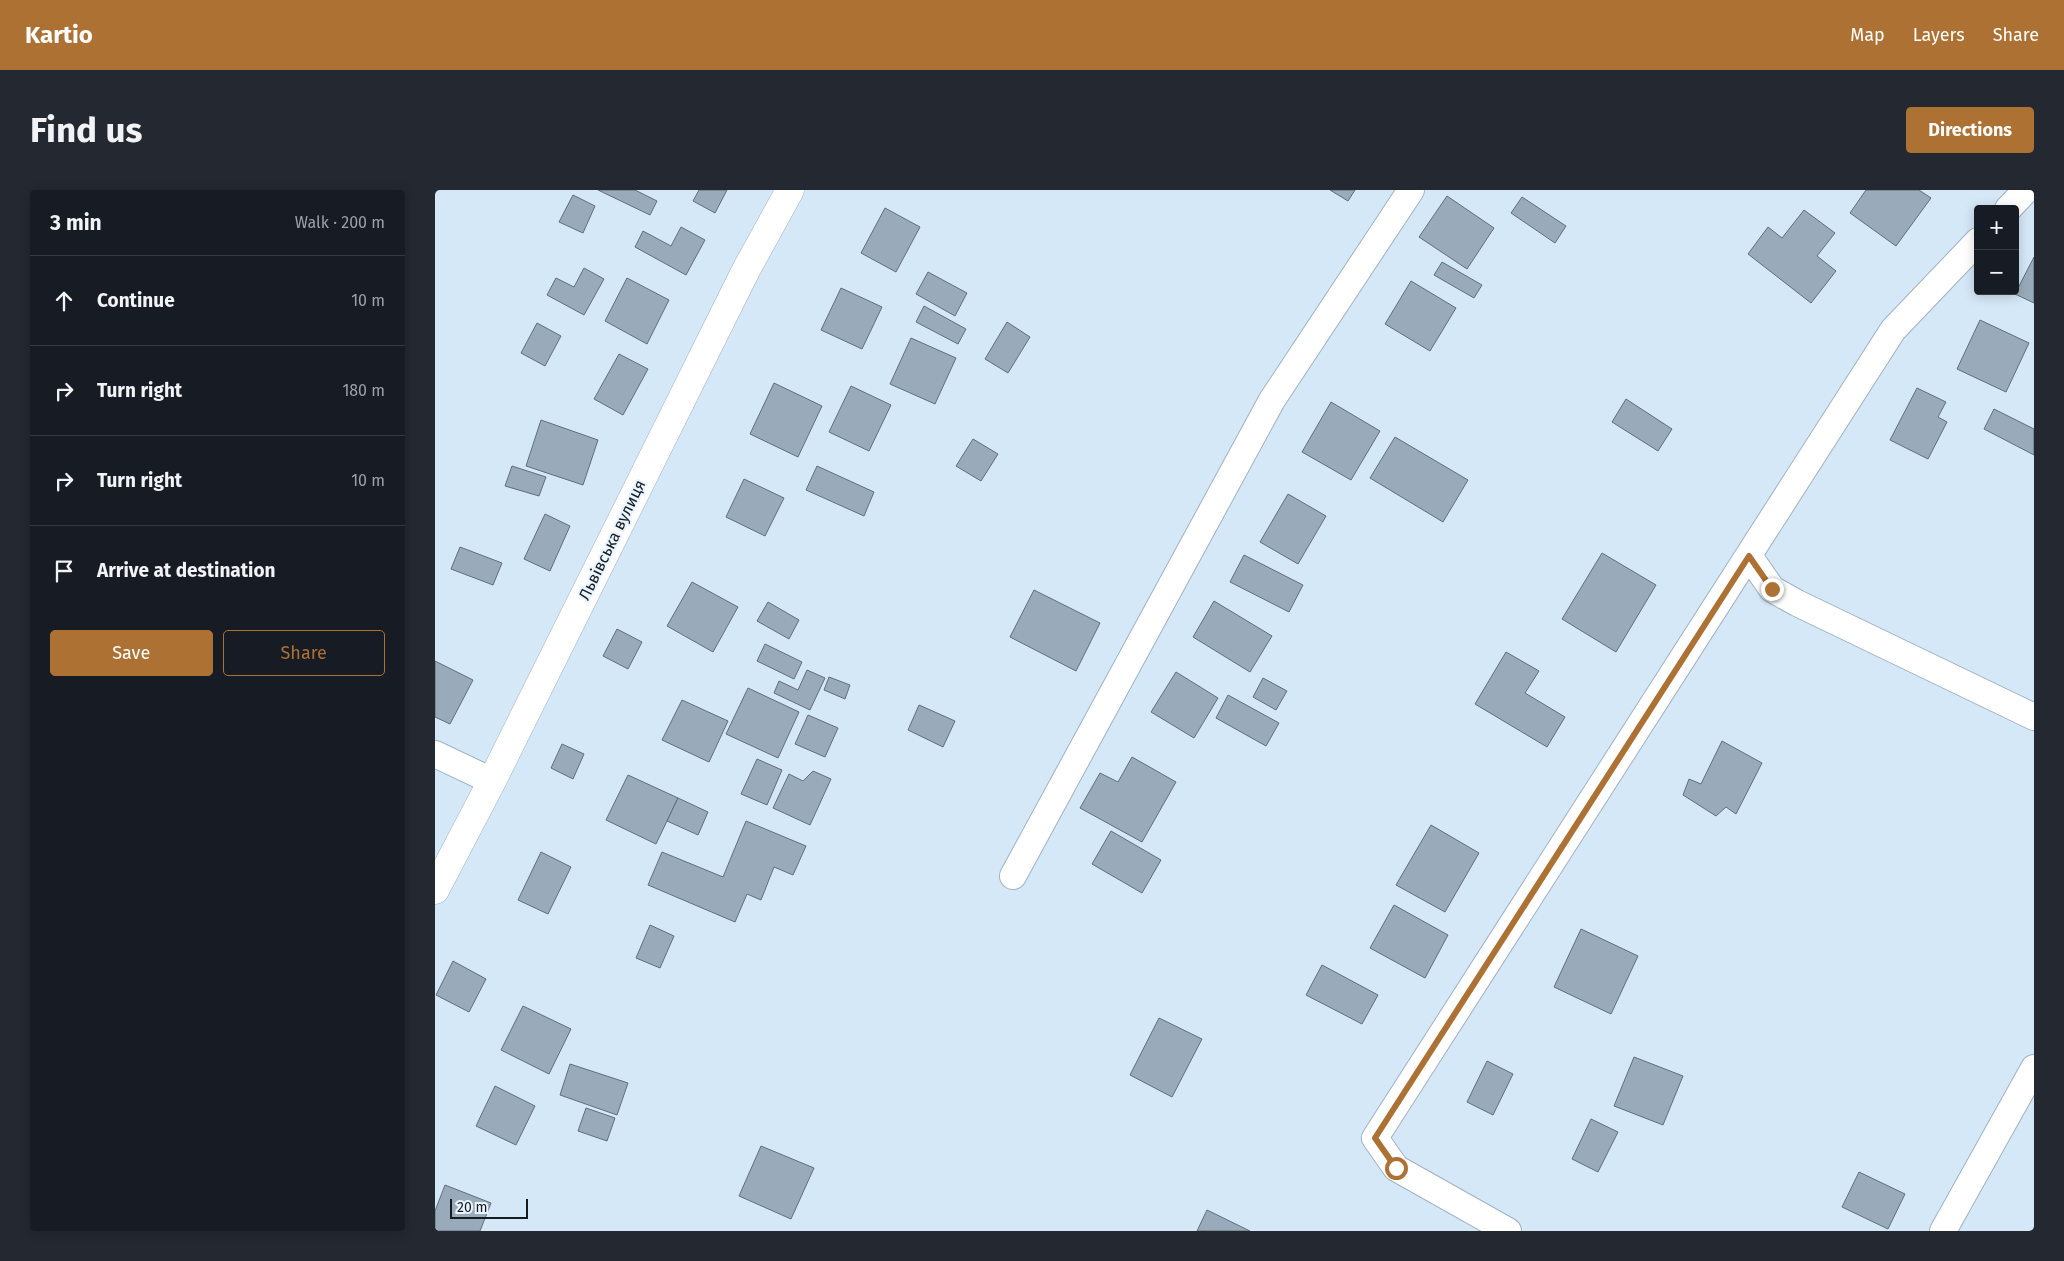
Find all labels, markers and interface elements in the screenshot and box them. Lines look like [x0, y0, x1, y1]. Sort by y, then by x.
text: Kartio [25, 21, 93, 49]
text: Map [1850, 24, 1885, 46]
text: Layers [1913, 24, 1965, 46]
text: Share [1993, 24, 2039, 46]
button: Directions [1906, 107, 2034, 153]
text: Find us [30, 109, 142, 151]
map controls [1974, 205, 2019, 295]
button: + [1974, 205, 2019, 250]
text: 3 min [50, 210, 102, 236]
text: Walk · 200 m [295, 213, 385, 232]
button: − [1974, 250, 2019, 295]
icon: ahead [50, 287, 78, 315]
text: Continue [97, 289, 175, 312]
text: 10 m [351, 291, 385, 310]
icon: right [50, 377, 78, 405]
text: Turn right [97, 379, 182, 402]
text: 180 m [342, 381, 385, 400]
icon: right [50, 467, 78, 495]
text: Turn right [97, 469, 182, 492]
text: 10 m [351, 471, 385, 490]
street label: Львівська вулиця [575, 477, 649, 603]
icon: arrive [50, 557, 78, 585]
text: Arrive at destination [97, 559, 276, 582]
route end [1761, 578, 1784, 601]
button: Save [50, 630, 213, 676]
button: Share [223, 630, 385, 676]
route start [1385, 1157, 1408, 1180]
scale bar [450, 1196, 527, 1219]
text: 20 m [457, 1199, 487, 1216]

